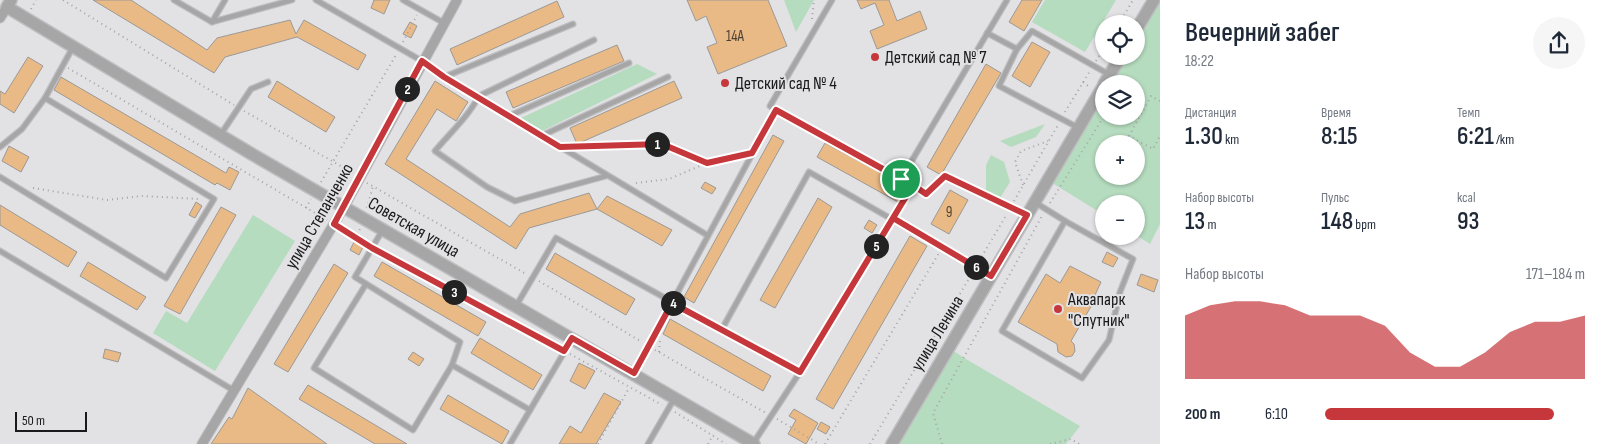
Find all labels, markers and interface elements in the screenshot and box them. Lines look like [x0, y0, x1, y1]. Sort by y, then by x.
map controls [1095, 15, 1145, 245]
button: locate [1095, 15, 1145, 65]
text: Вечерний забег [1185, 16, 1340, 49]
button: share [1533, 17, 1585, 69]
house number: 14А [726, 27, 745, 46]
place label: Детский сад № 7 [885, 47, 987, 68]
marker: Детский сад № 7 [869, 51, 881, 63]
text: 18:22 [1185, 52, 1214, 71]
place label: Детский сад № 4 [735, 73, 837, 94]
button: layers [1095, 75, 1145, 125]
pin: 2 [394, 76, 420, 102]
marker: Детский сад № 4 [719, 77, 731, 89]
text: 2 [404, 81, 411, 98]
text: Дистанция [1185, 104, 1236, 121]
text: Время [1321, 104, 1351, 121]
text: Темп [1457, 104, 1480, 121]
text: 1.30 [1185, 121, 1223, 152]
text: 8:15 [1321, 121, 1358, 152]
text: 6:21 [1457, 121, 1494, 152]
text: km [1223, 131, 1239, 148]
text: /km [1494, 131, 1514, 148]
pin: 1 [644, 132, 670, 156]
button: + [1095, 135, 1145, 185]
text: 1 [655, 136, 660, 153]
pin [880, 158, 922, 200]
street label: улица Степанченко [281, 160, 358, 273]
icon: arrive [887, 165, 915, 193]
text: Набор высоты [1185, 189, 1254, 206]
text: Пульс [1321, 189, 1349, 206]
text: kcal [1457, 189, 1476, 206]
street label: Советская улица [364, 193, 463, 262]
button: − [1095, 195, 1145, 245]
house number: 9 [946, 203, 952, 222]
text: 13 [1185, 206, 1205, 237]
text: 148 [1321, 206, 1353, 237]
text: 93 [1457, 206, 1479, 237]
text: m [1205, 216, 1216, 233]
text: bpm [1353, 216, 1376, 233]
pin: 5 [864, 234, 888, 258]
text: 5 [873, 238, 880, 255]
pin: 6 [964, 254, 988, 280]
text: 6 [973, 259, 980, 276]
text: Набор высоты [1185, 265, 1264, 284]
text: 171–184 m [1526, 265, 1585, 284]
pin: 3 [442, 280, 466, 304]
text: 3 [451, 284, 458, 301]
place label: Аквапарк "Спутник" [1067, 289, 1130, 331]
pin: 4 [660, 290, 686, 316]
street label: улица Ленина [907, 292, 968, 375]
text: 4 [670, 295, 677, 312]
marker: Аквапарк "Спутник" [1052, 303, 1064, 315]
text: 200 m [1185, 405, 1220, 424]
text: 6:10 [1265, 405, 1288, 424]
scale bar [15, 409, 88, 432]
text: 50 m [22, 412, 45, 429]

